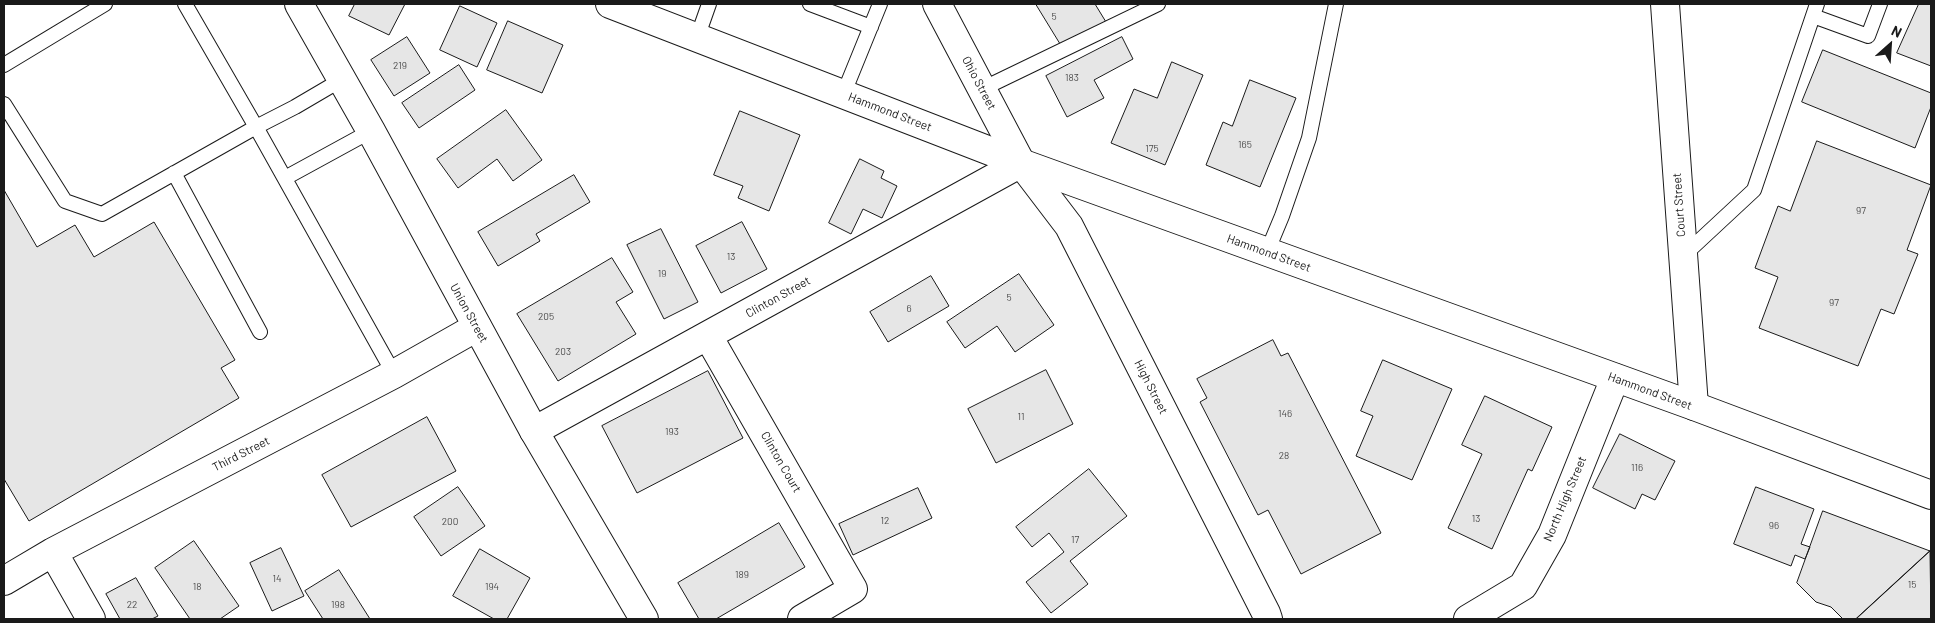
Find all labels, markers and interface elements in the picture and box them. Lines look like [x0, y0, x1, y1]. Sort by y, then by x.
house number: 5 [1051, 11, 1057, 23]
north arrow [1865, 20, 1915, 70]
text: N [1889, 21, 1905, 41]
street label: Ohio Street [959, 54, 999, 112]
house number: 219 [393, 60, 407, 72]
house number: 183 [1065, 72, 1079, 84]
street label: Hammond Street [846, 89, 934, 135]
house number: 165 [1238, 139, 1252, 151]
house number: 175 [1145, 143, 1159, 155]
street label: Court Street [1670, 172, 1688, 238]
house number: 97 [1856, 205, 1866, 217]
street label: Hammond Street [1225, 231, 1313, 275]
house number: 13 [727, 251, 735, 263]
house number: 19 [658, 268, 666, 280]
street label: Clinton Street [743, 273, 813, 321]
street label: Union Street [447, 281, 491, 345]
house number: 5 [1006, 292, 1012, 304]
house number: 97 [1829, 297, 1839, 309]
house number: 6 [906, 303, 912, 315]
house number: 205 [538, 311, 554, 323]
house number: 203 [555, 346, 571, 358]
street label: High Street [1131, 357, 1171, 417]
street label: Hammond Street [1606, 369, 1694, 413]
house number: 146 [1278, 408, 1292, 420]
house number: 11 [1017, 411, 1025, 423]
house number: 193 [665, 426, 679, 438]
street label: Clinton Court [758, 429, 804, 495]
street label: Third Street [210, 433, 272, 475]
house number: 28 [1279, 450, 1289, 462]
street label: North High Street [1541, 454, 1589, 544]
house number: 116 [1631, 462, 1643, 474]
house number: 13 [1472, 513, 1480, 525]
house number: 12 [881, 515, 889, 527]
house number: 200 [442, 516, 458, 528]
house number: 96 [1769, 520, 1779, 532]
house number: 17 [1071, 534, 1079, 546]
house number: 189 [735, 569, 749, 581]
house number: 14 [272, 573, 282, 585]
house number: 15 [1908, 579, 1916, 591]
house number: 18 [193, 581, 201, 593]
house number: 194 [485, 581, 499, 593]
house number: 22 [127, 599, 137, 611]
house number: 198 [331, 599, 345, 611]

